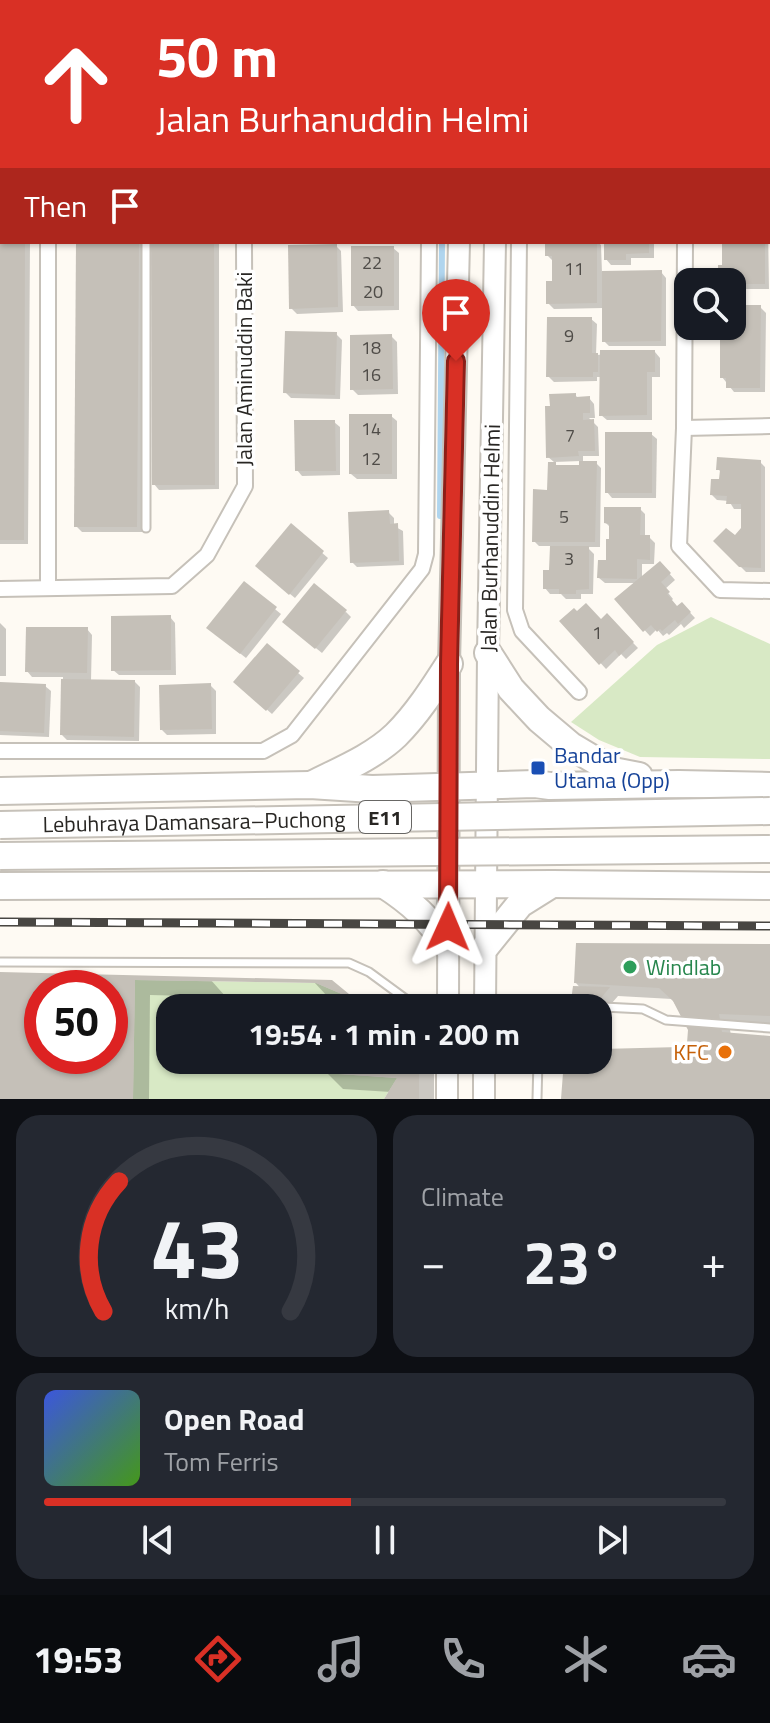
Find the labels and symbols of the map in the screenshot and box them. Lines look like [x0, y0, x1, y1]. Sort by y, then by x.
house number: 22 [362, 249, 382, 276]
house number: 11 [564, 255, 584, 282]
street label: Jalan Aminuddin Baki [227, 272, 261, 466]
house number: 20 [363, 278, 383, 305]
pin [422, 279, 490, 361]
house number: 9 [564, 322, 574, 349]
house number: 18 [361, 334, 381, 361]
house number: 16 [361, 361, 381, 388]
house number: 14 [361, 415, 381, 442]
house number: 7 [565, 422, 575, 449]
street label: Jalan Burhanuddin Helmi [471, 424, 509, 652]
house number: 12 [361, 445, 381, 472]
house number: 5 [559, 503, 569, 530]
house number: 3 [564, 545, 574, 572]
house number: 1 [592, 619, 602, 646]
place label: Bandar Utama (Opp) [554, 738, 670, 797]
marker: Bandar Utama (Opp) [529, 759, 547, 777]
road number: E11 [359, 801, 411, 833]
street label: Lebuhraya Damansara–Puchong [42, 802, 346, 841]
position arrow [406, 885, 490, 969]
place label: Windlab [646, 950, 721, 984]
marker: Windlab [621, 958, 639, 976]
speed limit sign: 50 [24, 970, 128, 1074]
place label: KFC [673, 1035, 709, 1069]
marker: KFC [716, 1043, 734, 1061]

